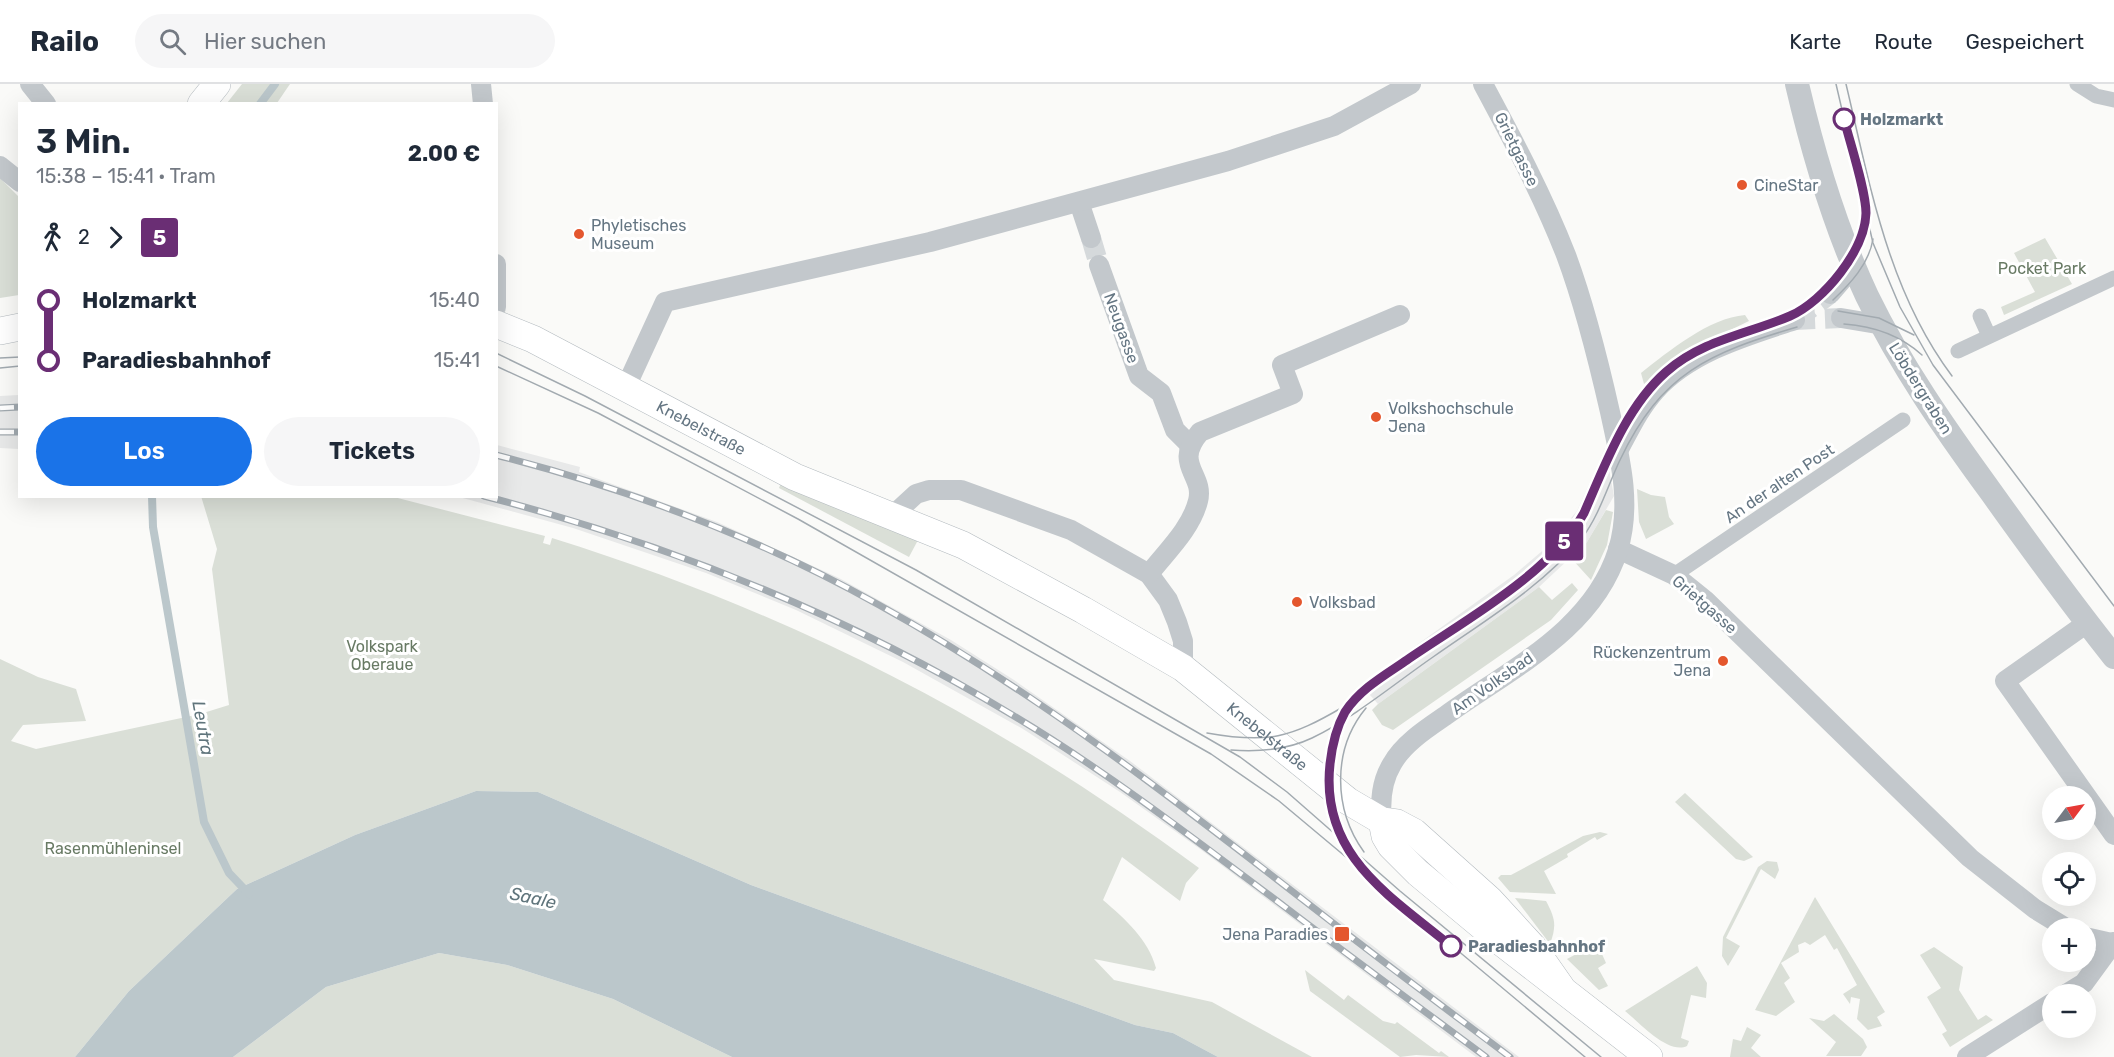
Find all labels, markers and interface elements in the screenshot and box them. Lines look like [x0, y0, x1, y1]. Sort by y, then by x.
search box [135, 14, 555, 68]
text: Railo [30, 25, 99, 58]
icon: search [156, 25, 189, 58]
text: Hier suchen [204, 28, 326, 55]
text: Karte [1789, 29, 1841, 54]
text: Route [1874, 29, 1933, 54]
text: Gespeichert [1966, 29, 2084, 54]
marker: Holzmarkt [1833, 108, 1855, 130]
street label: Grietgasse [1491, 109, 1543, 189]
place label: Holzmarkt [1860, 110, 1944, 129]
text: 3 Min. [36, 122, 131, 161]
text: 2.00 € [408, 140, 480, 167]
text: 15:38 – 15:41 · Tram [36, 164, 216, 188]
place label: CineStar [1754, 176, 1818, 195]
marker: CineStar [1735, 178, 1749, 192]
place label: Phyletisches Museum [591, 216, 686, 253]
icon: walk [36, 221, 69, 254]
icon: forward [99, 221, 132, 254]
text: 2 [78, 225, 90, 249]
text: 5 [153, 225, 166, 250]
marker: Phyletisches Museum [572, 227, 586, 241]
park label: Pocket Park [1998, 259, 2087, 278]
text: Holzmarkt [82, 287, 197, 314]
text: 15:40 [429, 288, 480, 312]
street label: Neugasse [1100, 290, 1143, 366]
street label: Löbdergraben [1885, 339, 1956, 438]
text: Paradiesbahnhof [82, 347, 270, 374]
text: 15:41 [434, 348, 480, 372]
street label: Knebelstraße [653, 397, 749, 459]
place label: Volkshochschule Jena [1388, 399, 1514, 436]
marker: Volkshochschule Jena [1369, 410, 1383, 424]
button: Los [36, 417, 252, 486]
button: Tickets [264, 417, 480, 486]
street label: An der alten Post [1721, 440, 1838, 527]
line badge: 5 [1544, 522, 1584, 560]
text: 5 [1557, 529, 1571, 554]
street label: Grietgasse [1668, 571, 1741, 638]
place label: Volksbad [1309, 593, 1376, 612]
marker: Volksbad [1290, 595, 1304, 609]
park label: Volkspark Oberaue [346, 637, 419, 674]
place label: Rückenzentrum Jena [1593, 643, 1711, 680]
street label: Am Volksbad [1448, 648, 1537, 719]
marker: Rückenzentrum Jena [1716, 654, 1730, 668]
street label: Knebelstraße [1223, 698, 1312, 775]
water label: Leutra [187, 699, 219, 757]
north arrow [2042, 786, 2096, 840]
map controls [2042, 786, 2096, 1038]
park label: Rasenmühleninsel [45, 839, 181, 858]
button: locate [2042, 852, 2096, 906]
water label: Saale [508, 882, 558, 914]
button: + [2042, 918, 2096, 972]
place label: Jena Paradies [1222, 925, 1328, 944]
marker: Jena Paradies [1333, 925, 1351, 943]
marker: Paradiesbahnhof [1440, 935, 1462, 957]
place label: Paradiesbahnhof [1468, 937, 1606, 956]
button: − [2042, 984, 2096, 1038]

